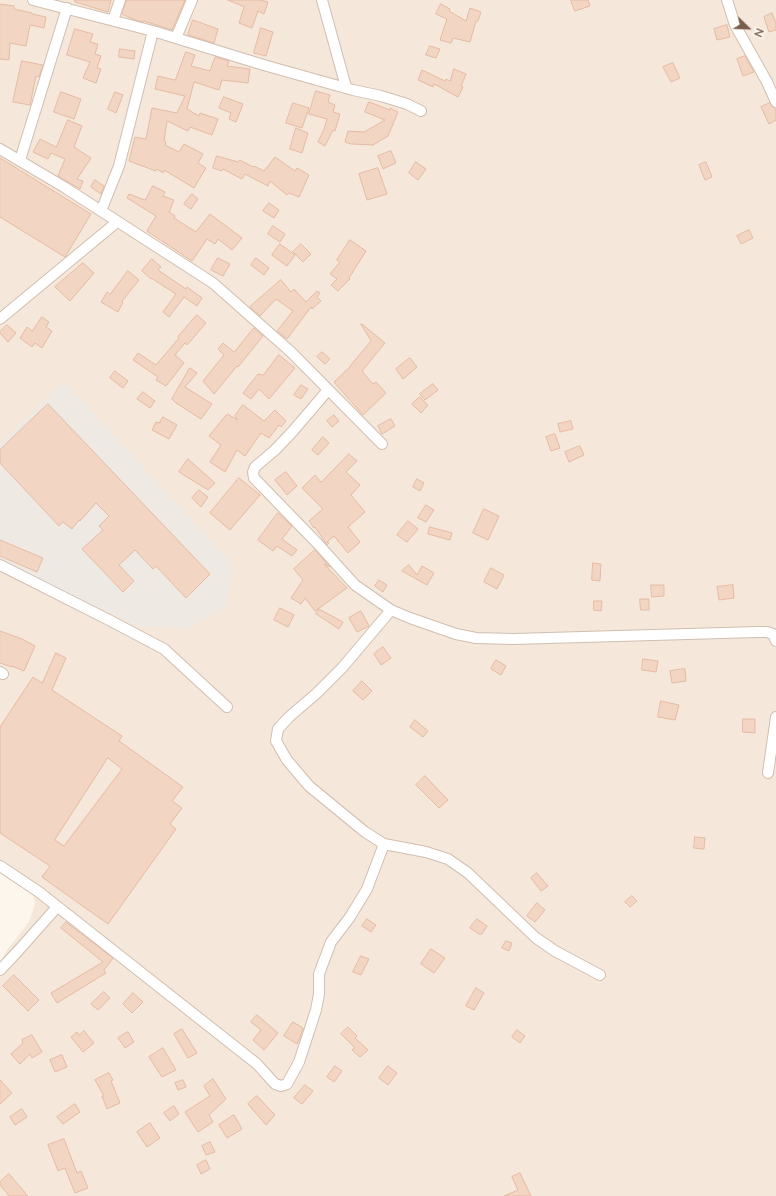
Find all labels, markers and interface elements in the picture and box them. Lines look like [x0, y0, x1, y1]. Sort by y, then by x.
north arrow [728, 8, 768, 48]
text: N [752, 26, 767, 39]

